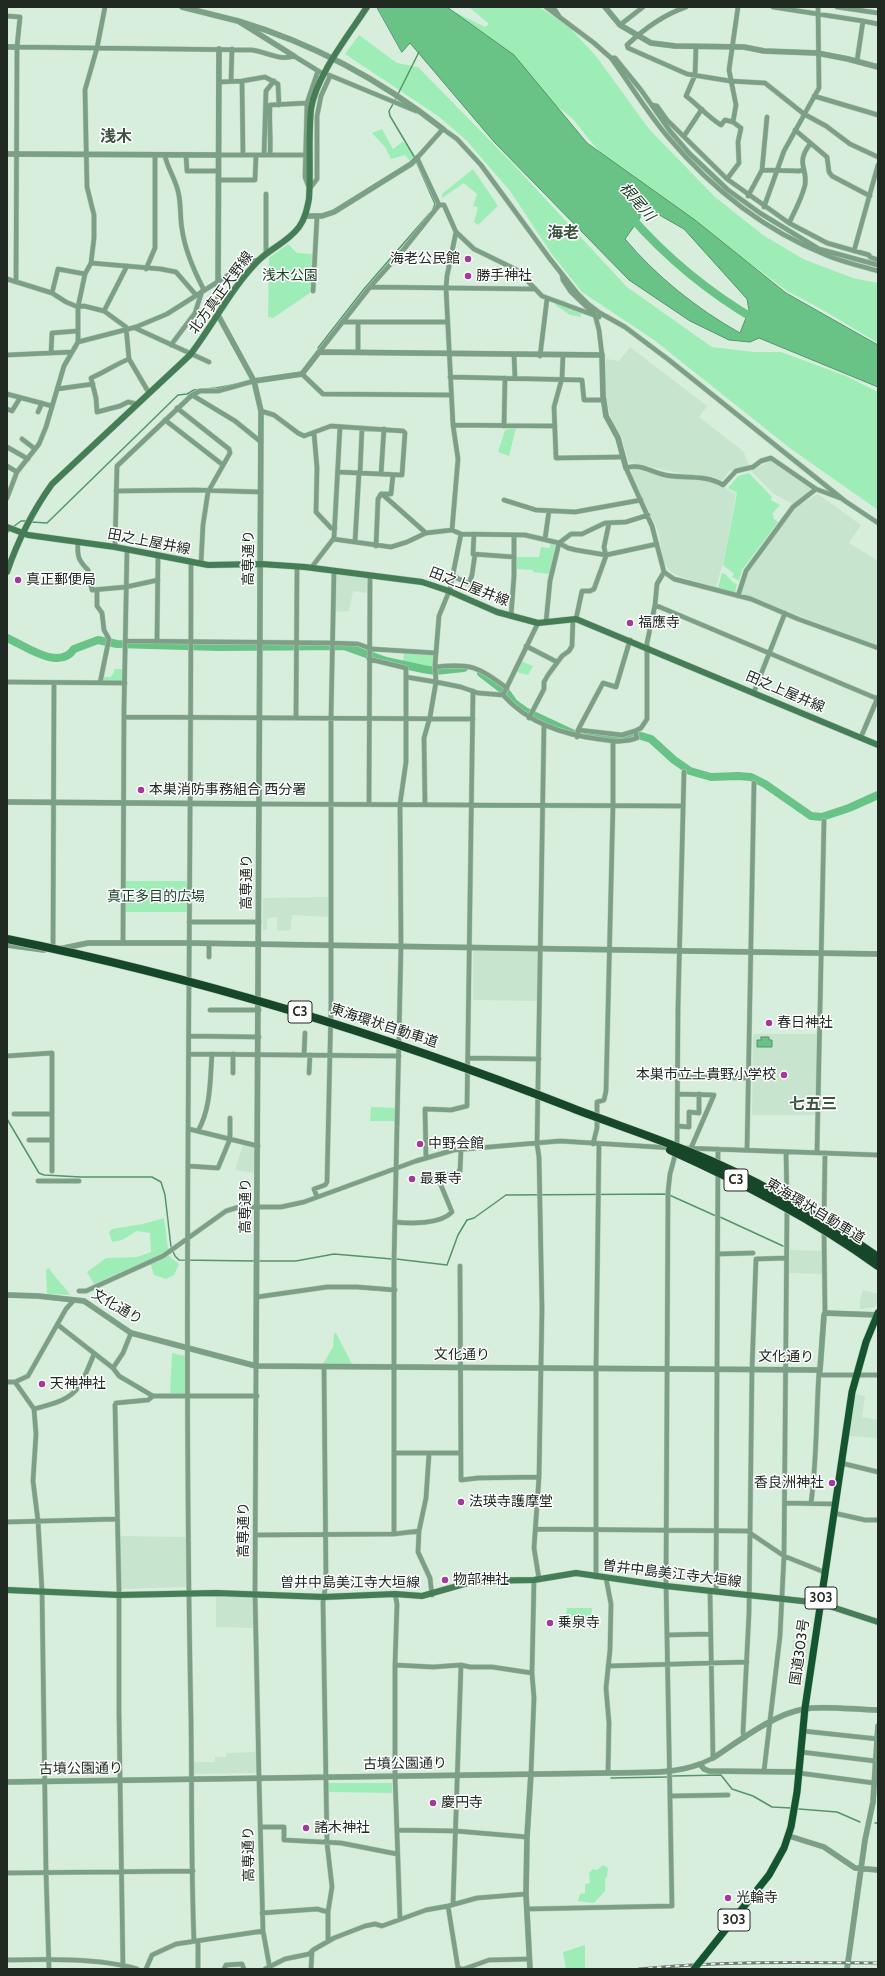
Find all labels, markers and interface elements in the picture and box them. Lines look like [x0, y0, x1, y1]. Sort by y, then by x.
district label: 浅木 [100, 127, 132, 147]
water label: 根尾川 [615, 179, 659, 225]
district label: 海老 [547, 223, 579, 243]
street label: 北方真正大野線 [185, 248, 257, 338]
place label: 海老公民館 [390, 251, 460, 267]
marker: 海老公民館 [463, 254, 473, 264]
park label: 浅木公園 [262, 268, 318, 284]
place label: 勝手神社 [476, 268, 532, 284]
marker: 勝手神社 [463, 271, 473, 281]
street label: 田之上屋井線 [106, 526, 192, 558]
street label: 高専通り [241, 530, 257, 586]
street label: 田之上屋井線 [427, 564, 511, 610]
place label: 真正郵便局 [26, 572, 96, 588]
marker: 真正郵便局 [13, 575, 23, 585]
place label: 福應寺 [638, 615, 680, 631]
marker: 福應寺 [625, 618, 635, 628]
street label: 田之上屋井線 [743, 668, 827, 716]
place label: 本巣消防事務組合 西分署 [149, 782, 306, 798]
marker: 本巣消防事務組合 西分署 [136, 785, 146, 795]
street label: 高専通り [239, 854, 255, 910]
park label: 真正多目的広場 [107, 889, 205, 905]
road number: C3 [288, 1001, 312, 1023]
street label: 東海環状自動車道 [328, 1001, 440, 1051]
place label: 春日神社 [777, 1015, 833, 1031]
marker: 春日神社 [764, 1018, 774, 1028]
place label: 本巣市立土貴野小学校 [636, 1067, 776, 1083]
marker: 本巣市立土貴野小学校 [779, 1070, 789, 1080]
district label: 七五三 [789, 1094, 837, 1114]
place label: 中野会館 [428, 1136, 484, 1152]
marker: 中野会館 [415, 1139, 425, 1149]
road number: C3 [724, 1169, 748, 1191]
place label: 最乗寺 [420, 1171, 462, 1187]
marker: 最乗寺 [407, 1174, 417, 1184]
street label: 東海環状自動車道 [763, 1175, 867, 1247]
street label: 高専通り [238, 1178, 254, 1234]
street label: 文化通り [89, 1286, 145, 1328]
street label: 文化通り [434, 1347, 490, 1363]
street label: 文化通り [758, 1348, 814, 1366]
place label: 天神神社 [50, 1376, 106, 1392]
marker: 天神神社 [37, 1379, 47, 1389]
place label: 香良洲神社 [754, 1475, 824, 1491]
marker: 香良洲神社 [827, 1478, 837, 1488]
place label: 法瑛寺護摩堂 [469, 1494, 553, 1510]
marker: 法瑛寺護摩堂 [456, 1497, 466, 1507]
street label: 高専通り [236, 1502, 252, 1558]
street label: 曽井中島美江寺大垣線 [601, 1557, 743, 1591]
place label: 物部神社 [453, 1572, 509, 1588]
street label: 曽井中島美江寺大垣線 [280, 1575, 420, 1591]
marker: 物部神社 [440, 1575, 450, 1585]
road number: 303 [805, 1587, 837, 1609]
place label: 乗泉寺 [558, 1615, 600, 1631]
marker: 乗泉寺 [545, 1618, 555, 1628]
street label: 国道303号 [787, 1618, 813, 1686]
street label: 古墳公園通り [363, 1755, 447, 1773]
street label: 古墳公園通り [39, 1760, 123, 1778]
place label: 慶円寺 [441, 1795, 483, 1811]
marker: 慶円寺 [428, 1798, 438, 1808]
place label: 諸木神社 [314, 1820, 370, 1836]
marker: 諸木神社 [301, 1823, 311, 1833]
street label: 高専通り [240, 1826, 258, 1882]
place label: 光輪寺 [736, 1890, 778, 1906]
marker: 光輪寺 [723, 1893, 733, 1903]
road number: 303 [718, 1909, 750, 1931]

